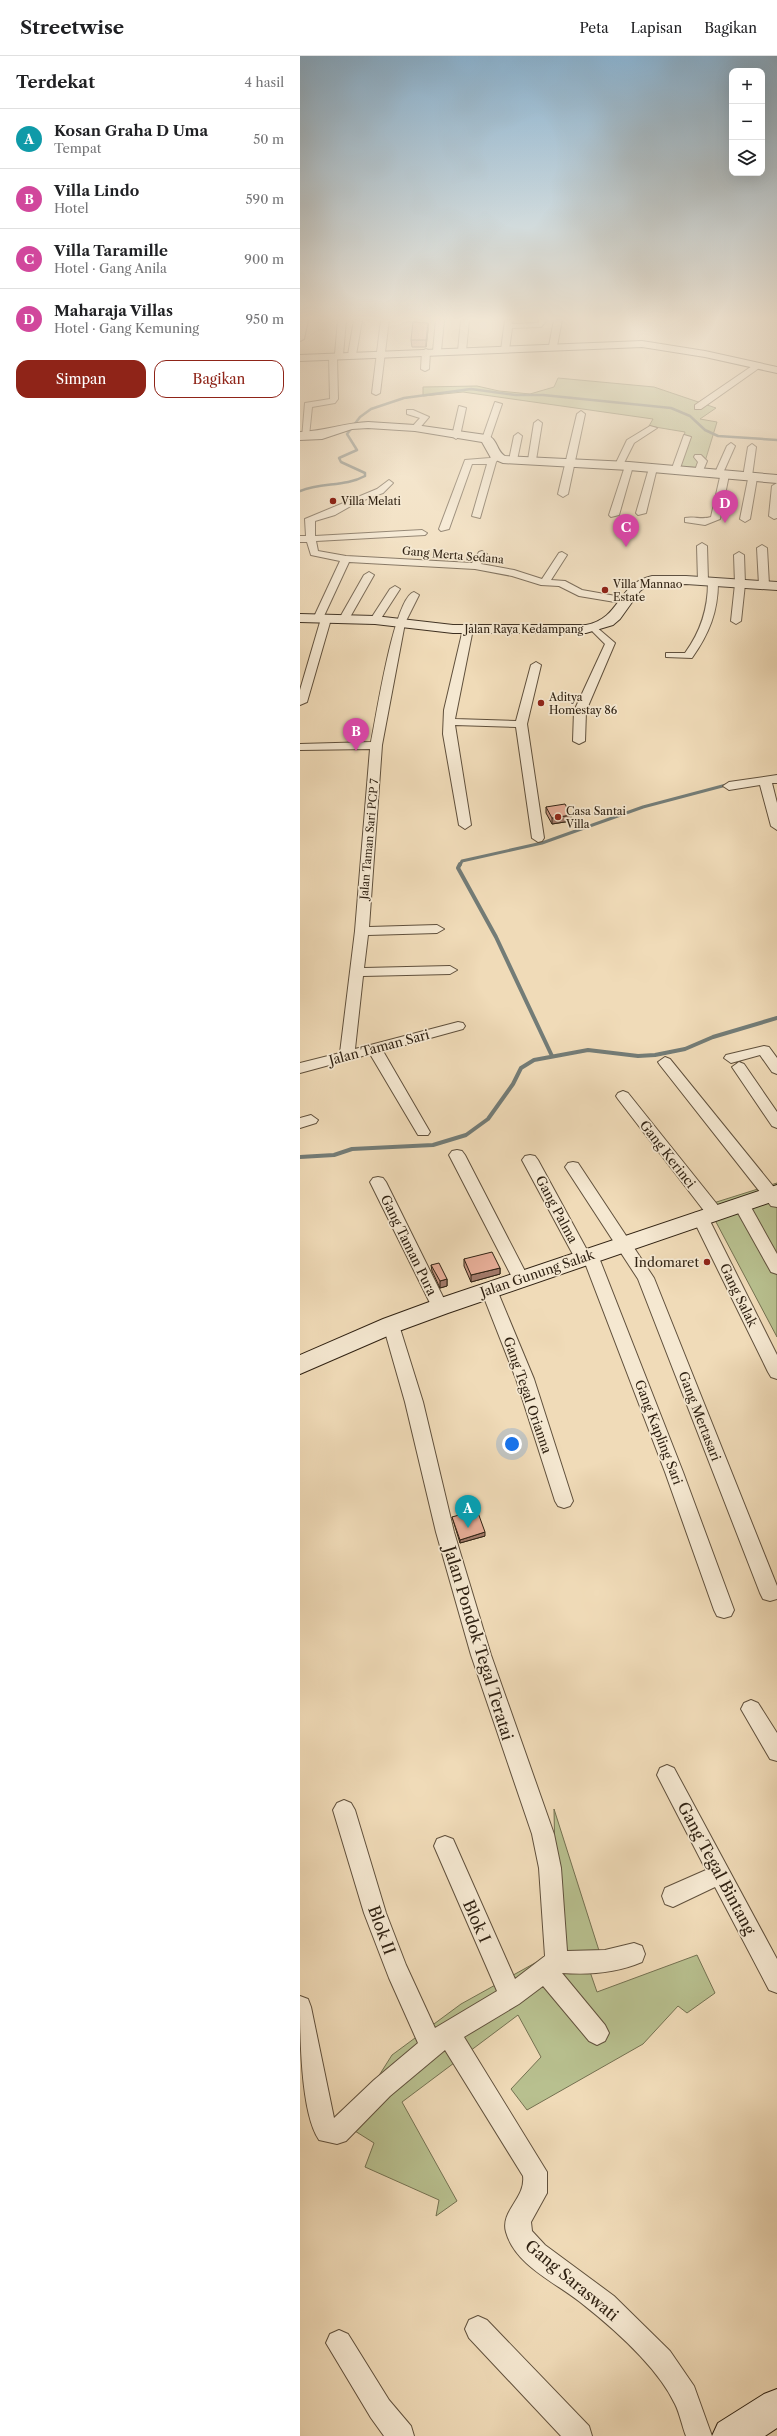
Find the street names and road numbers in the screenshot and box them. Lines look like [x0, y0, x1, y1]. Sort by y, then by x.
street label: Gang Merta Sedana [401, 544, 505, 566]
street label: Jalan Raya Kedampang [463, 622, 584, 636]
street label: Jalan Taman Sari PCP 7 [357, 777, 381, 902]
street label: Jalan Taman Sari [325, 1026, 431, 1069]
street label: Gang Kerinci [637, 1117, 699, 1191]
street label: Gang Palma [533, 1173, 581, 1245]
street label: Gang Taman Pura [378, 1192, 440, 1298]
street label: Jalan Gunung Salak [476, 1246, 597, 1301]
street label: Gang Salak [717, 1261, 761, 1330]
street label: Gang Tegal Orianna [501, 1335, 556, 1456]
street label: Gang Mertasari [676, 1369, 724, 1463]
street label: Gang Kapling Sari [632, 1377, 686, 1487]
street label: Jalan Pondok Tegal Teratai [439, 1541, 518, 1743]
street label: Gang Tegal Bintang [674, 1798, 761, 1938]
street label: Blok I [459, 1896, 495, 1946]
street label: Blok II [364, 1903, 400, 1957]
street label: Gang Saraswati [521, 2235, 623, 2325]

